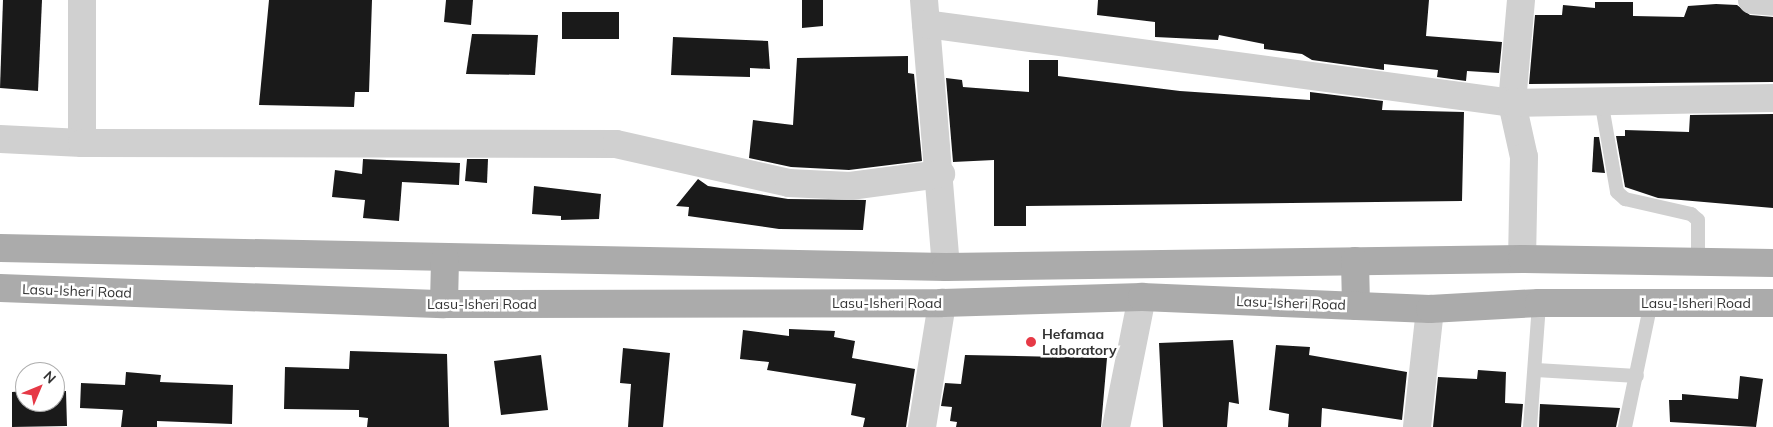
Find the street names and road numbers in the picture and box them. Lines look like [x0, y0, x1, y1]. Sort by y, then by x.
street label: Lasu-Isheri Road [22, 281, 132, 301]
street label: Lasu-Isheri Road [1236, 293, 1346, 313]
street label: Lasu-Isheri Road [832, 295, 942, 311]
street label: Lasu-Isheri Road [1641, 295, 1751, 311]
street label: Lasu-Isheri Road [427, 296, 537, 312]

